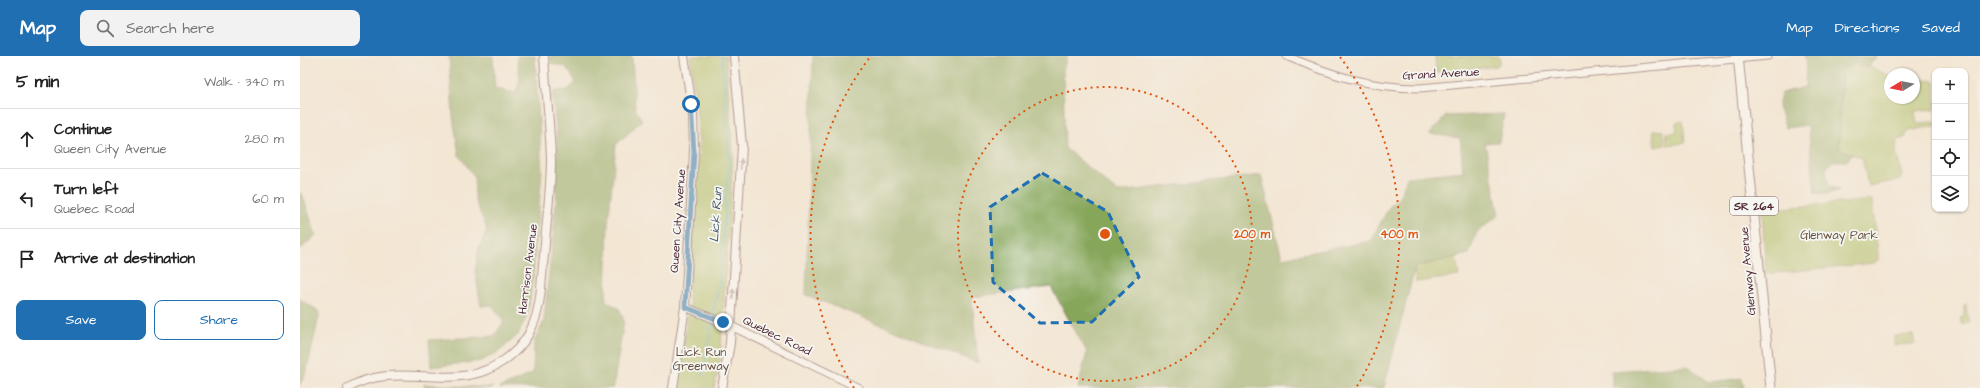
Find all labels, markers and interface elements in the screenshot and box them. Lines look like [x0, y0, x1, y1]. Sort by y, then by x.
search box [80, 10, 360, 46]
text: Map [20, 15, 56, 42]
icon: search [94, 17, 116, 39]
text: Search here [126, 18, 215, 39]
text: Map [1786, 18, 1813, 38]
text: Directions [1835, 18, 1900, 38]
text: Saved [1922, 18, 1960, 38]
street label: Grand Avenue [1402, 63, 1480, 85]
north arrow [1884, 68, 1920, 104]
map controls [1932, 68, 1968, 212]
button: + [1932, 68, 1968, 104]
text: 5 min [16, 70, 59, 94]
text: Walk · 340 m [204, 73, 284, 91]
route start [682, 95, 700, 113]
button: − [1932, 104, 1968, 140]
text: Continue [54, 119, 112, 140]
icon: ahead [16, 128, 38, 150]
text: 280 m [245, 130, 284, 148]
text: Queen City Avenue [54, 140, 167, 158]
button: locate [1932, 140, 1968, 176]
one-way arrow [738, 158, 745, 170]
street label: Queen City Avenue [666, 168, 691, 274]
button: layers [1932, 176, 1968, 212]
text: Turn left [54, 179, 118, 200]
water label: Lick Run [705, 186, 727, 243]
icon: left [16, 188, 38, 210]
text: 60 m [252, 190, 284, 208]
road number: SR 264 [1730, 197, 1778, 215]
text: Quebec Road [54, 200, 135, 218]
street label: Harrison Avenue [514, 222, 542, 315]
street label: Glenway Avenue [1736, 225, 1761, 316]
text: 200 m [1233, 226, 1271, 243]
text: 400 m [1380, 226, 1418, 243]
centre of rings [1098, 227, 1112, 241]
park label: Glenway Park [1800, 227, 1878, 245]
icon: arrive [16, 248, 38, 270]
text: Arrive at destination [54, 248, 195, 269]
one-way arrow [729, 288, 736, 300]
button: Save [16, 300, 146, 340]
button: Share [154, 300, 284, 340]
street label: Quebec Road [740, 312, 814, 360]
route end [714, 313, 732, 331]
park label: Lick Run Greenway [673, 344, 730, 376]

